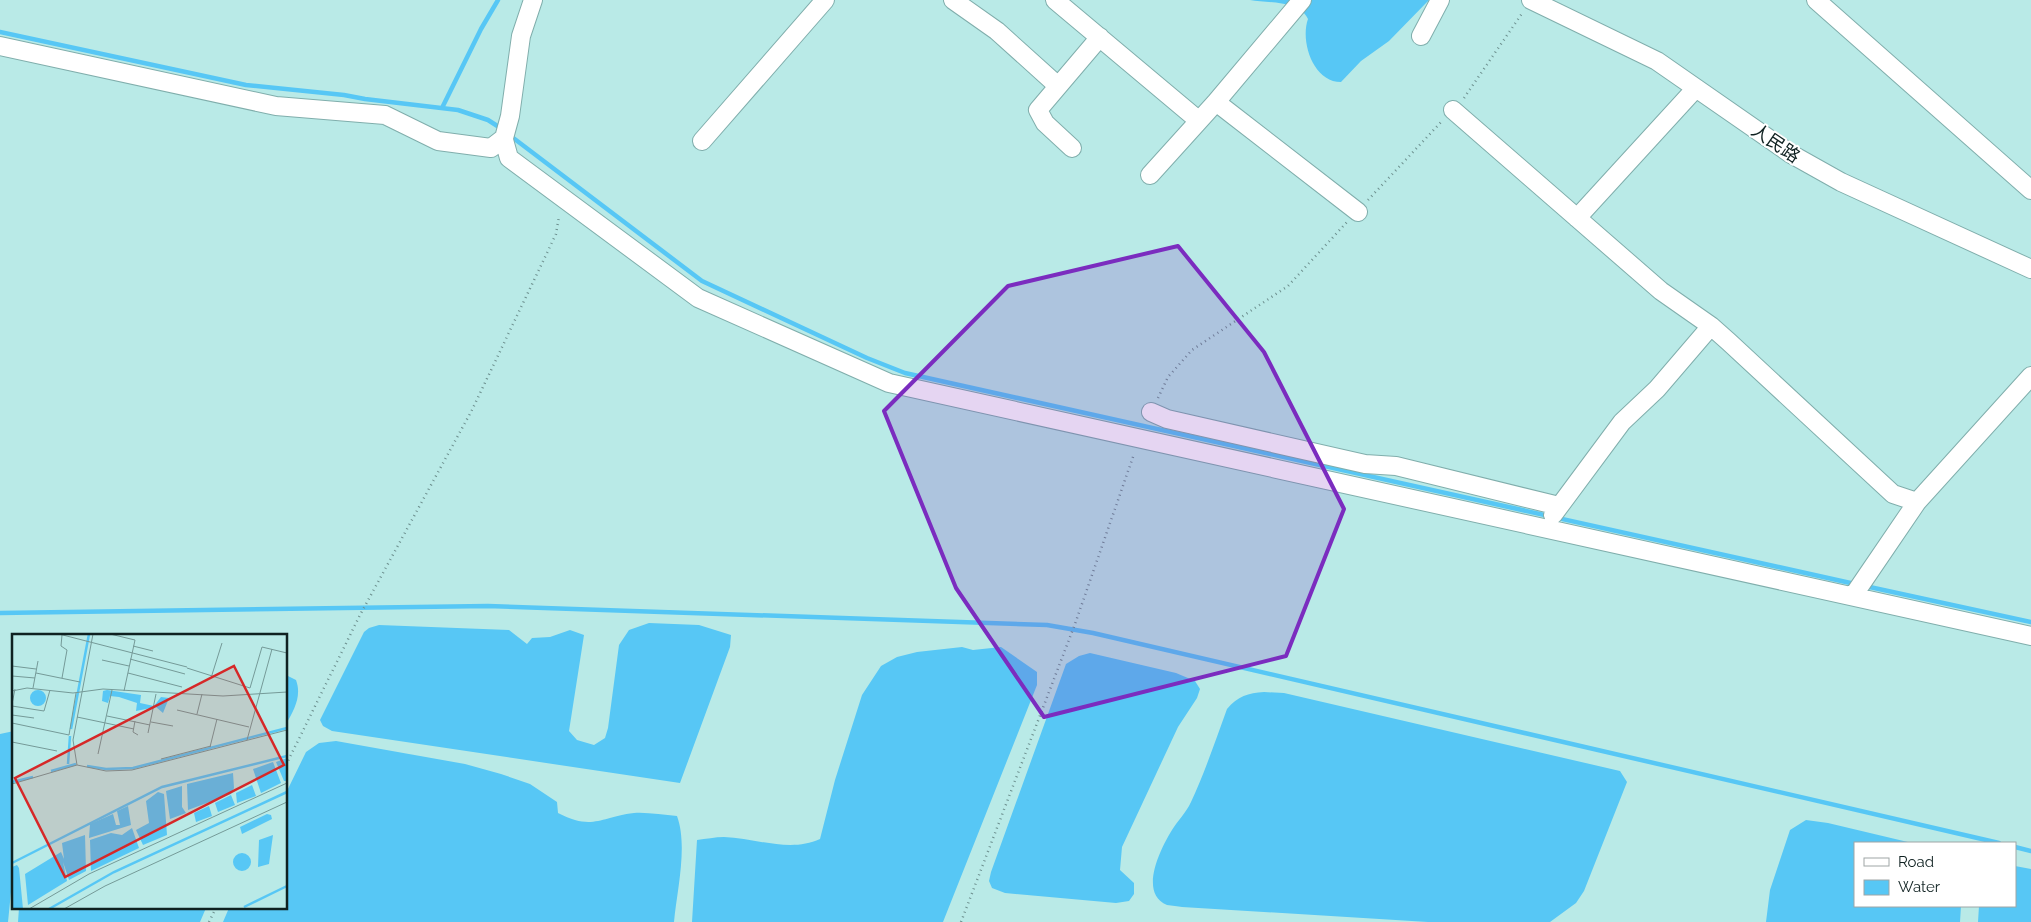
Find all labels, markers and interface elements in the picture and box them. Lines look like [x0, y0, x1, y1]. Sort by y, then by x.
street label: 人民路 [1748, 119, 1804, 167]
inset map [12, 634, 288, 910]
legend [1854, 842, 2016, 907]
text: Road [1898, 853, 1934, 871]
text: Water [1898, 878, 1941, 896]

